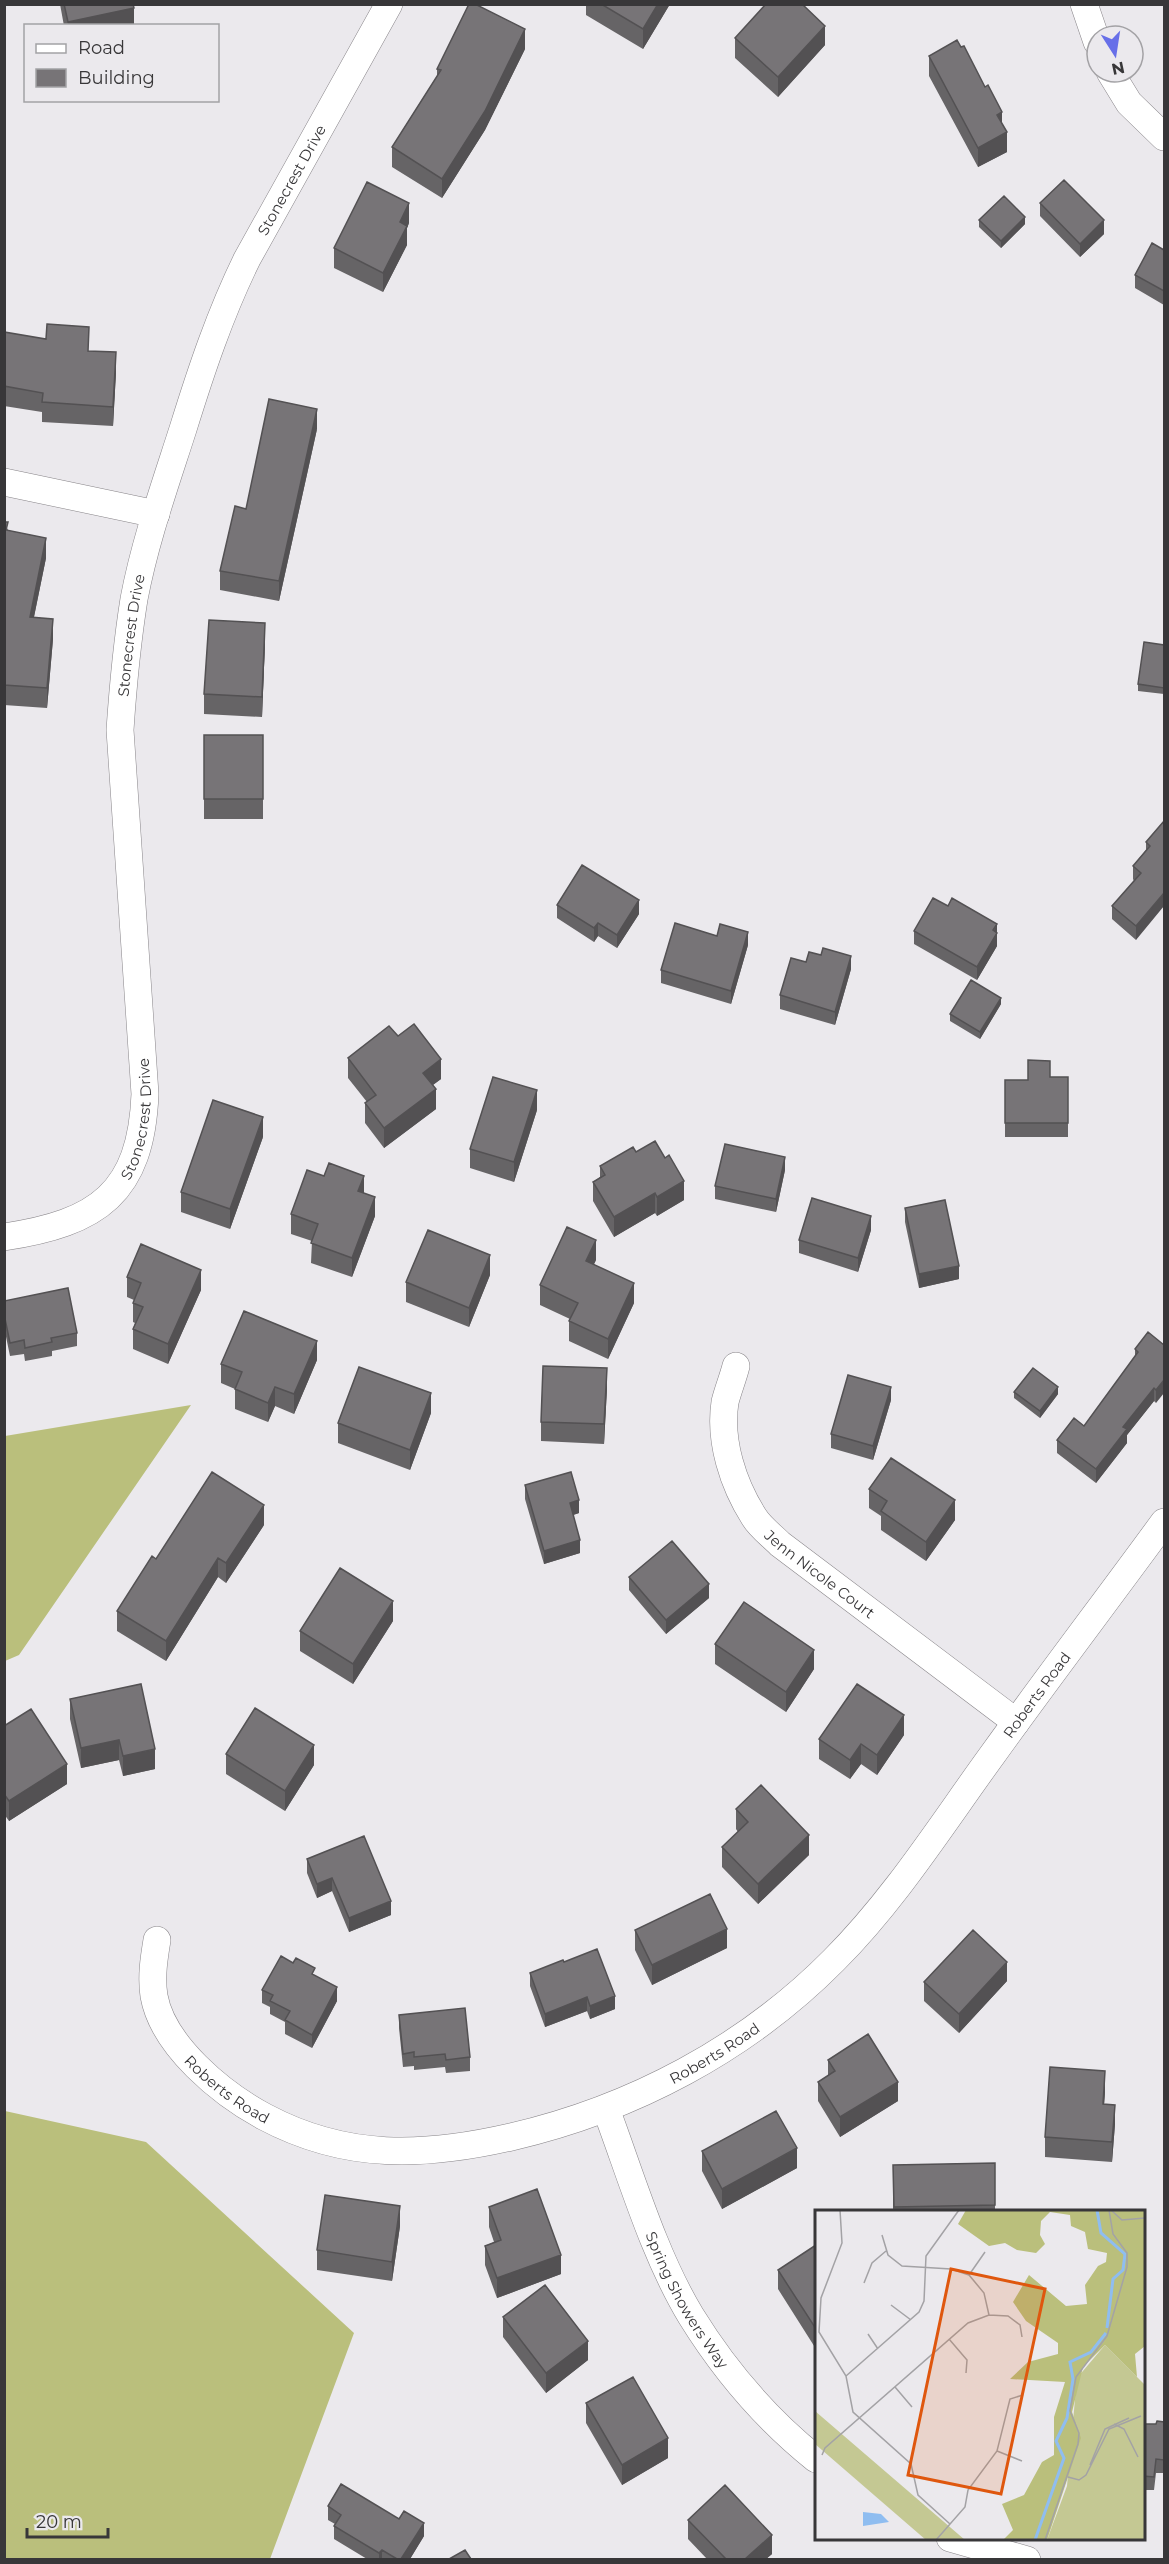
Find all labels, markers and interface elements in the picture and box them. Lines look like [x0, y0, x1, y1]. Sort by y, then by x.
legend [24, 24, 219, 102]
north arrow [1085, 24, 1145, 84]
text: Road [78, 37, 125, 59]
text: N [1110, 58, 1126, 79]
text: Building [78, 67, 155, 89]
street label: Stonecrest Drive [253, 121, 330, 238]
street label: Stonecrest Drive [113, 572, 149, 697]
street label: Stonecrest Drive [116, 1057, 155, 1183]
street label: Jenn Nicole Court [760, 1525, 879, 1622]
street label: Roberts Road [998, 1648, 1074, 1742]
street label: Roberts Road [666, 2018, 763, 2087]
street label: Roberts Road [181, 2051, 273, 2127]
inset map [815, 2210, 1145, 2540]
street label: Spring Showers Way [642, 2229, 734, 2373]
scale bar [27, 2501, 108, 2539]
text: 20 m [36, 2511, 82, 2533]

